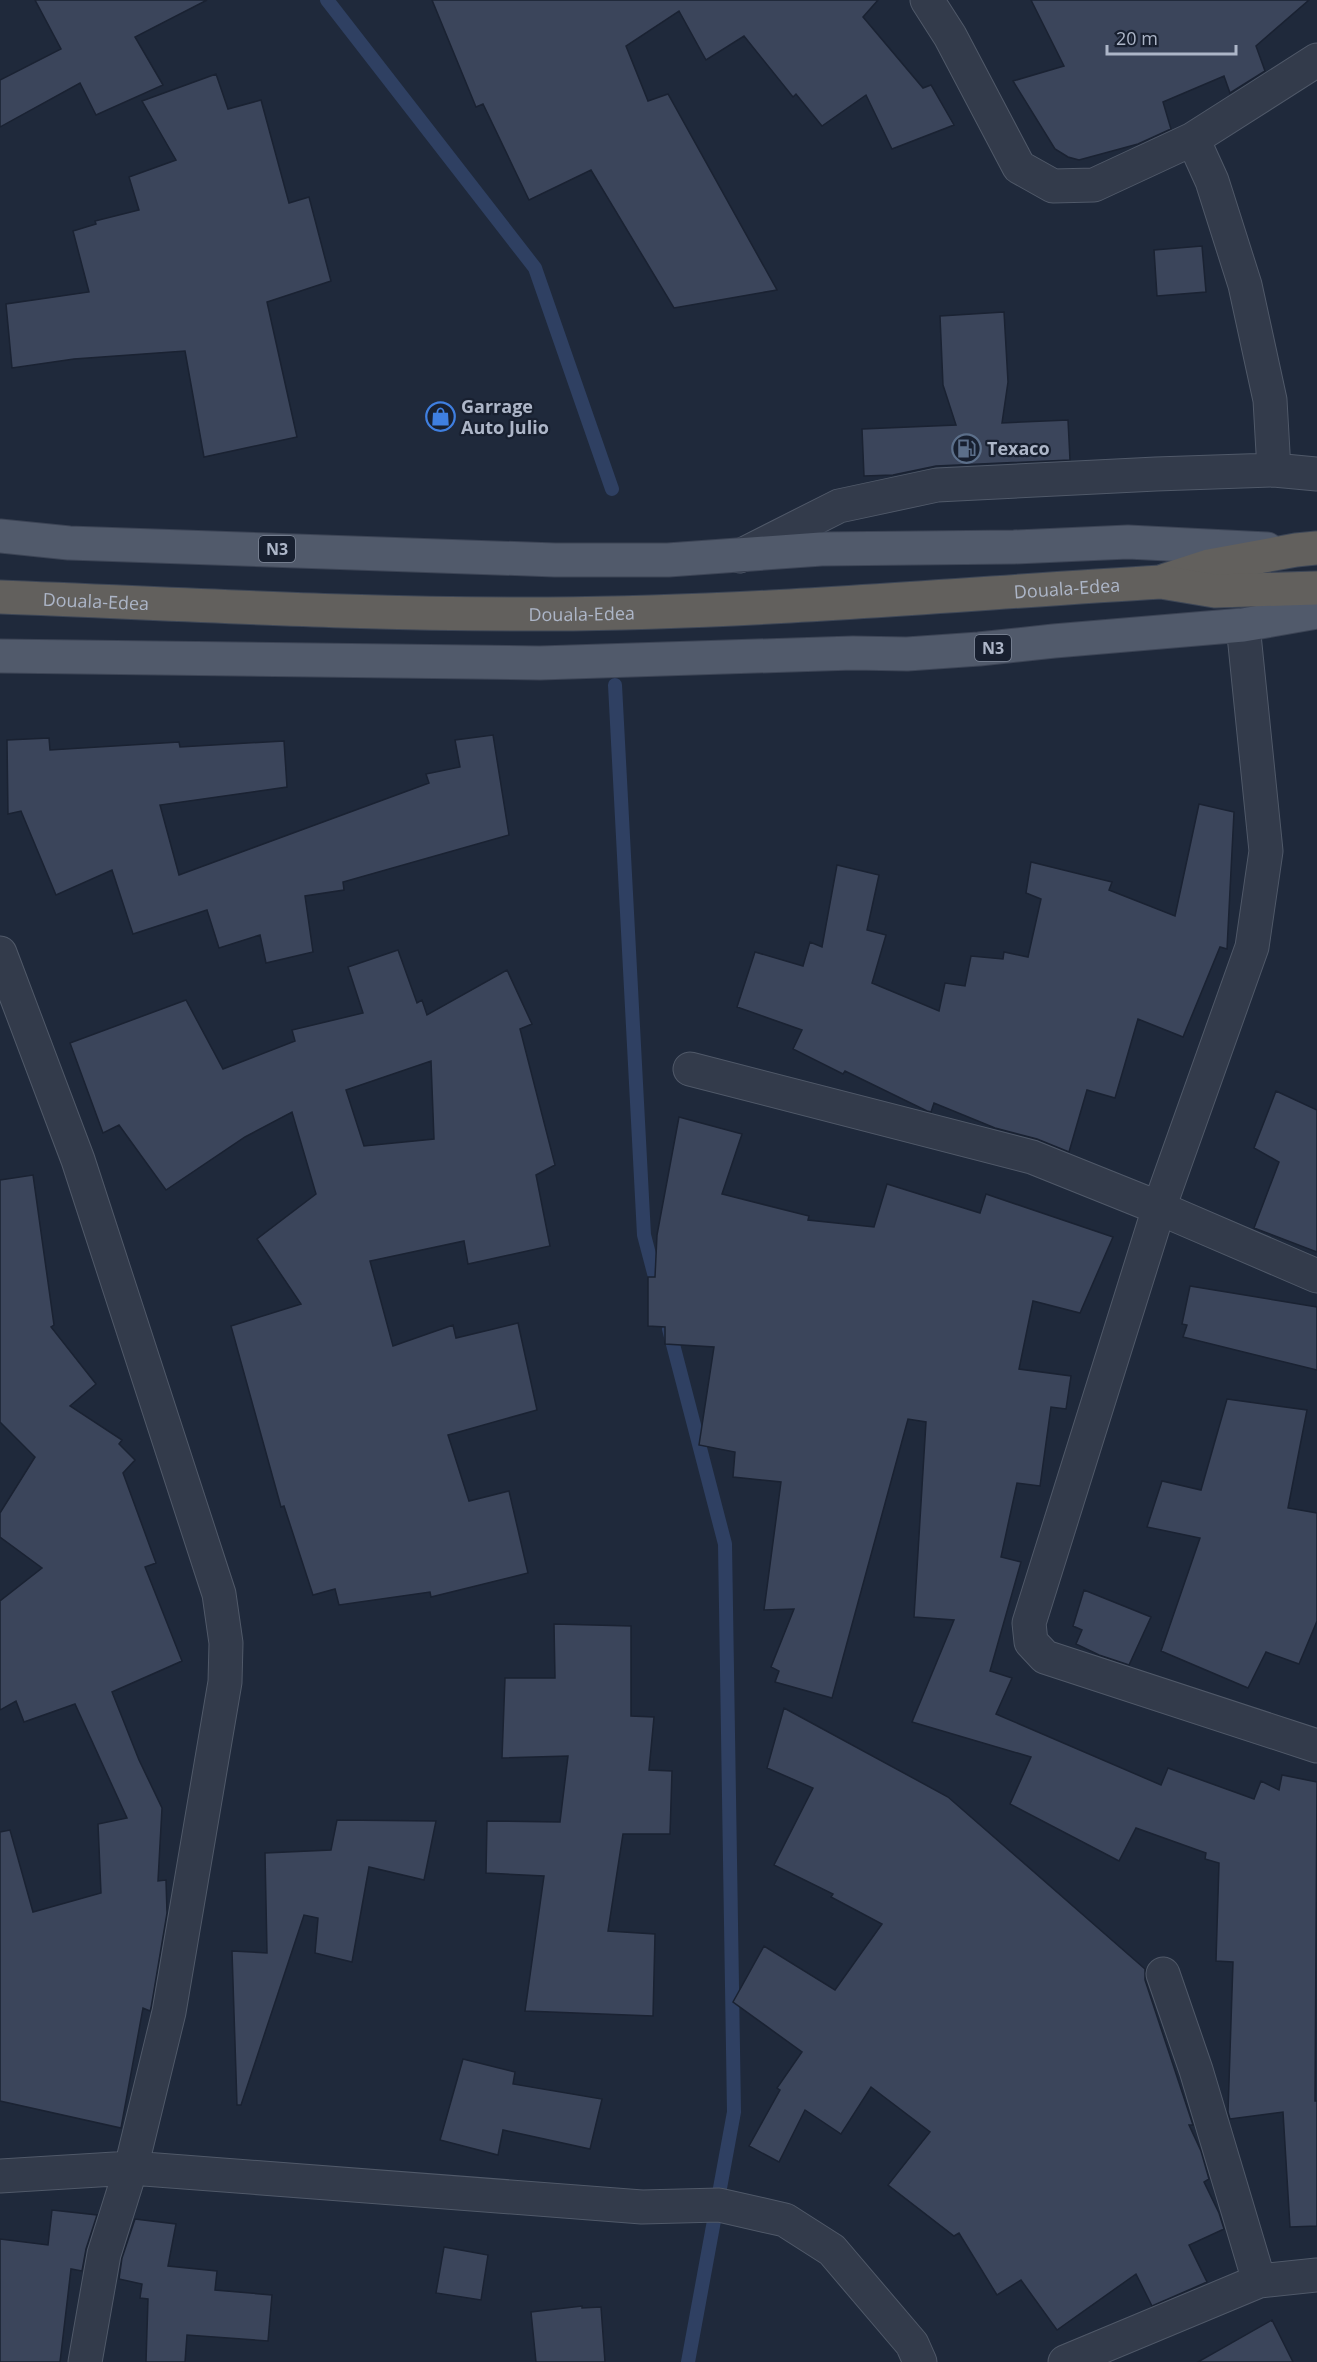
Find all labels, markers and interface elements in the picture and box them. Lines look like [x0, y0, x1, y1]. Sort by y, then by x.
scale bar [1107, 18, 1236, 56]
text: 20 m [1116, 26, 1158, 50]
place label: Garrage Auto Julio [461, 394, 549, 439]
shop icon: Garrage Auto Julio [424, 400, 456, 432]
fuel station icon: Texaco [950, 432, 982, 464]
place label: Texaco [987, 436, 1050, 460]
road number: N3 [259, 536, 295, 562]
street label: Douala-Edea [1013, 573, 1121, 604]
street label: Douala-Edea [42, 587, 150, 615]
street label: Douala-Edea [528, 601, 635, 626]
road number: N3 [975, 635, 1011, 661]

